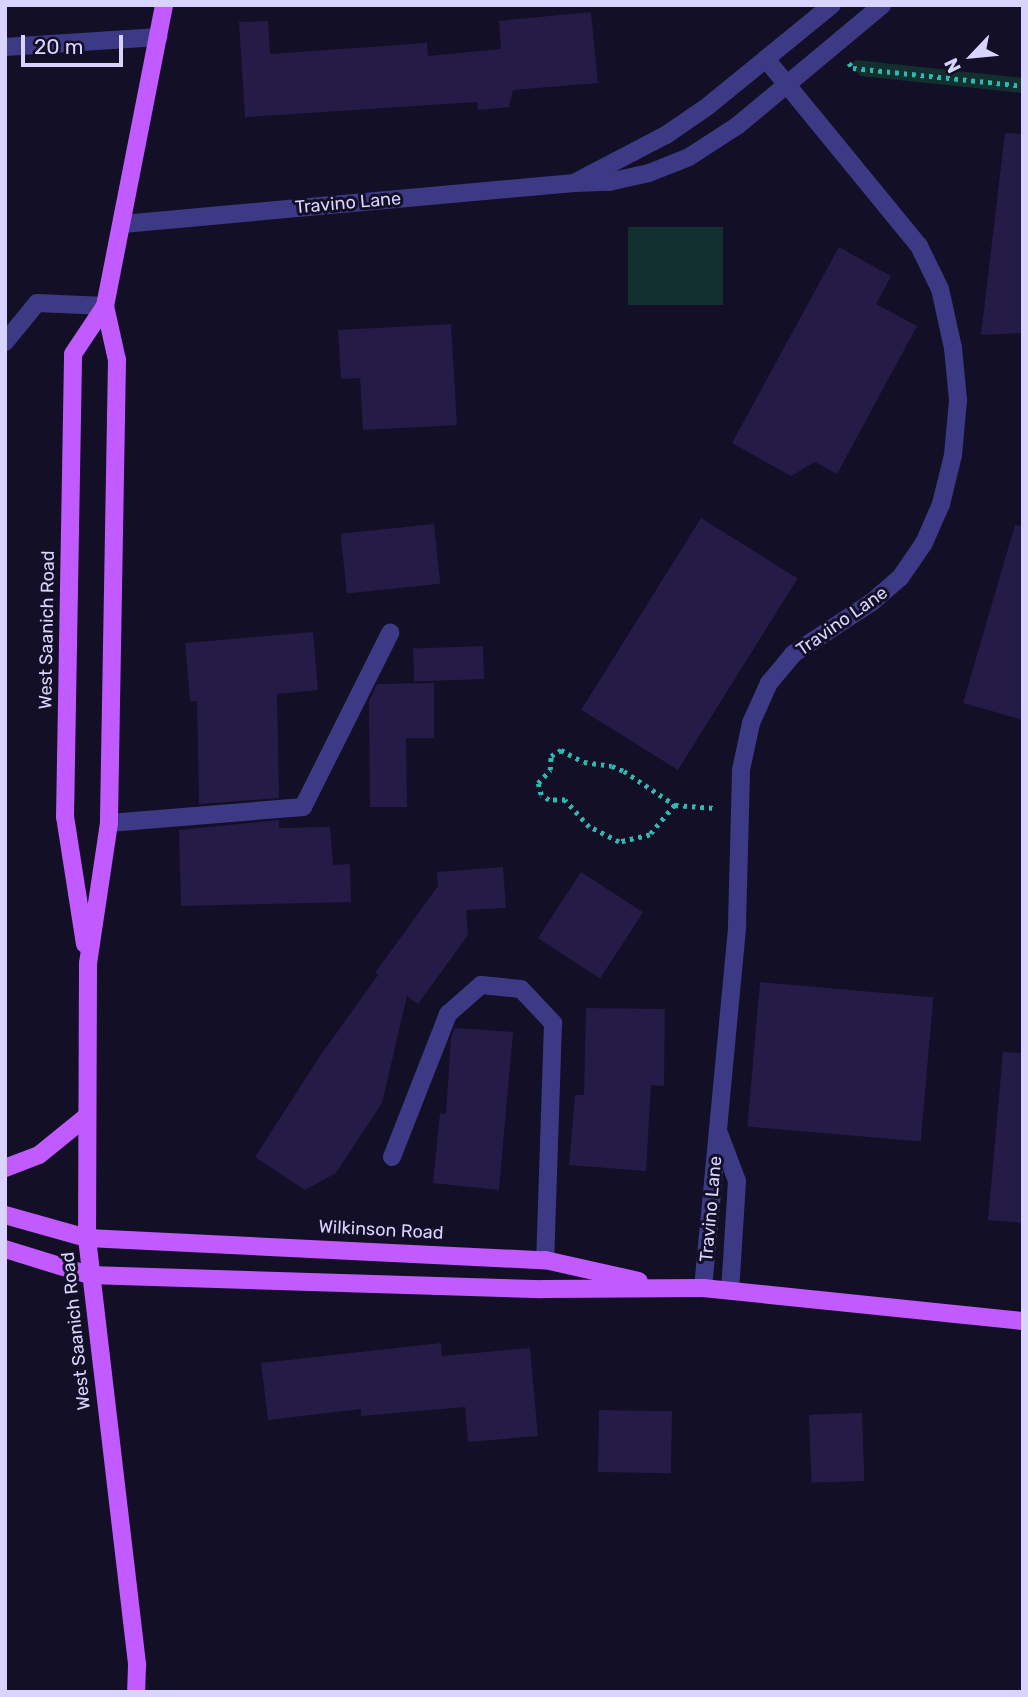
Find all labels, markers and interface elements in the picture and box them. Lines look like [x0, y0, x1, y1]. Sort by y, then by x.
scale bar [24, 21, 126, 65]
north arrow [937, 21, 1007, 91]
text: 20 m [34, 34, 83, 59]
text: N [939, 54, 966, 77]
street label: Travino Lane [294, 188, 402, 218]
street label: West Saanich Road [35, 550, 59, 710]
street label: Travino Lane [792, 582, 892, 660]
street label: Travino Lane [696, 1155, 726, 1263]
street label: Wilkinson Road [318, 1216, 444, 1244]
street label: West Saanich Road [57, 1251, 95, 1411]

